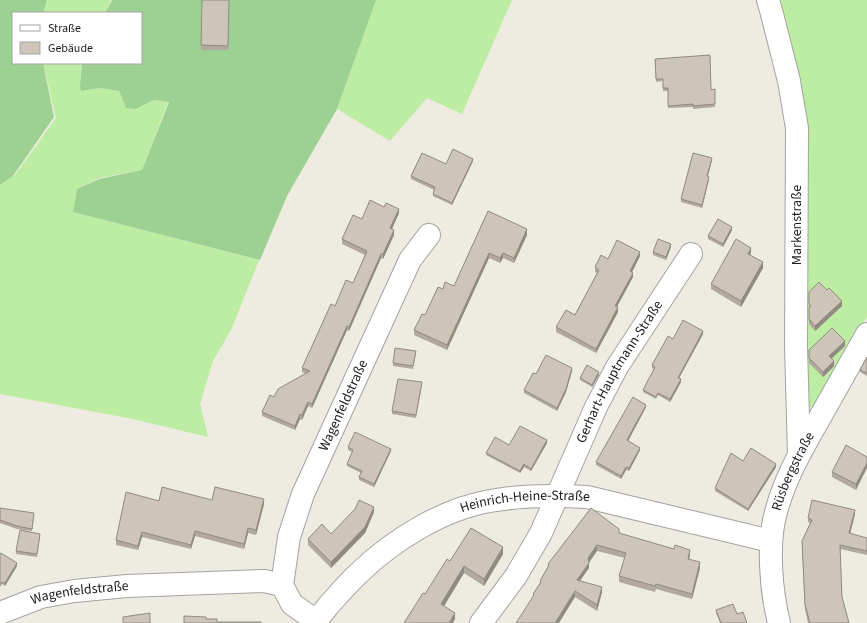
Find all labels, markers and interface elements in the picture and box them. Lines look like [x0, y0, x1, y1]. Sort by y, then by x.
legend [12, 12, 142, 64]
text: Straße [48, 20, 81, 37]
text: Gebäude [48, 40, 93, 57]
street label: Markenstraße [787, 185, 807, 265]
street label: Gerhart-Hauptmann-Straße [571, 296, 668, 446]
street label: Wagenfeldstraße [314, 357, 373, 455]
street label: Rüsbergstraße [767, 428, 820, 513]
street label: Heinrich-Heine-Straße [457, 486, 591, 518]
street label: Wagenfeldstraße [28, 576, 129, 610]

